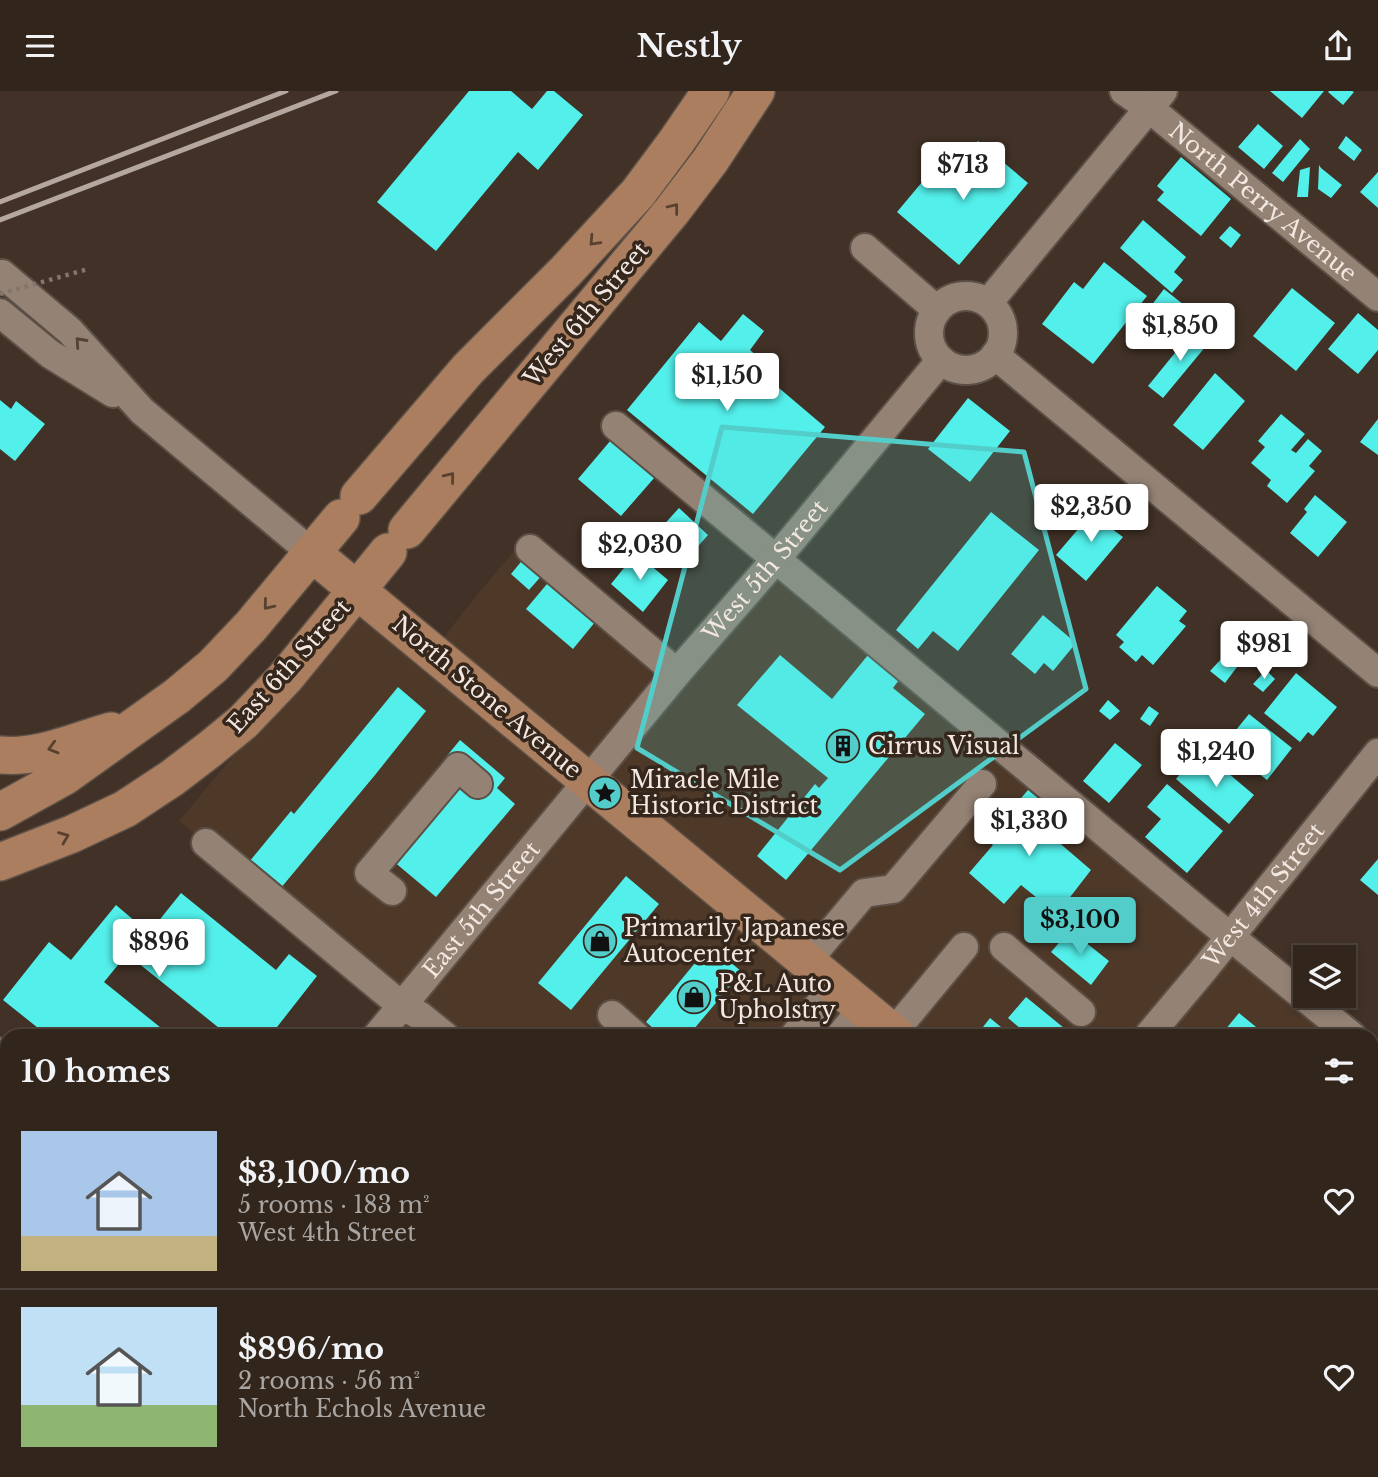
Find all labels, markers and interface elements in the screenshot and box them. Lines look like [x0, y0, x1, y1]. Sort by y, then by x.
text: Nestly [636, 26, 742, 66]
icon: menu [21, 27, 59, 65]
icon: share [1319, 27, 1357, 65]
street label: North Perry Avenue [1163, 117, 1362, 288]
pin: $713 [922, 143, 1004, 202]
text: $713 [937, 151, 989, 179]
one-way arrow [665, 204, 678, 216]
one-way arrow [589, 233, 602, 246]
street label: West 6th Street [517, 236, 655, 392]
pin: $1,850 [1123, 303, 1237, 363]
text: $1,850 [1142, 312, 1218, 340]
one-way arrow [76, 337, 88, 350]
pin: $1,150 [670, 353, 784, 413]
text: $1,150 [691, 362, 763, 390]
one-way arrow [442, 473, 454, 486]
pin: $2,350 [1034, 484, 1148, 544]
text: $2,350 [1050, 493, 1132, 521]
street label: West 5th Street [696, 494, 834, 648]
pin: $2,030 [583, 523, 697, 582]
text: $2,030 [598, 531, 682, 559]
street label: East 6th Street [222, 593, 357, 739]
one-way arrow [264, 598, 277, 610]
street label: North Stone Avenue [387, 610, 587, 784]
pin: $981 [1223, 621, 1305, 681]
text: $981 [1237, 630, 1291, 658]
building icon: Cirrus Visual [824, 727, 862, 765]
pin: $1,240 [1159, 729, 1273, 789]
place label: Cirrus Visual [868, 732, 1019, 760]
text: $1,240 [1177, 738, 1255, 766]
one-way arrow [48, 740, 60, 754]
place label: Miracle Mile Historic District [630, 766, 818, 820]
place icon: Miracle Mile Historic District [586, 774, 624, 812]
pin: $1,330 [972, 799, 1086, 858]
text: $1,330 [990, 807, 1068, 835]
street label: West 4th Street [1196, 817, 1330, 974]
one-way arrow [56, 831, 69, 845]
street label: East 5th Street [417, 835, 546, 984]
pin: $3,100 [1023, 897, 1137, 957]
text: $3,100 [1040, 906, 1120, 934]
place label: Primarily Japanese Autocenter [623, 914, 845, 968]
pin: $896 [118, 919, 200, 979]
shop icon: Primarily Japanese Autocenter [581, 922, 619, 960]
text: $896 [129, 928, 189, 956]
map controls [1293, 945, 1356, 1008]
button: layers [1293, 945, 1356, 1008]
place label: P&L Auto Upholstry [718, 970, 836, 1024]
shop icon: P&L Auto Upholstry [675, 978, 713, 1016]
icon: filters [1320, 1052, 1358, 1090]
text: 10 homes [21, 1053, 171, 1090]
text: $3,100/mo [238, 1154, 410, 1191]
icon: home [77, 1159, 161, 1243]
icon: heart [1320, 1182, 1358, 1220]
text: 5 rooms · 183 m² [238, 1191, 430, 1219]
text: West 4th Street [238, 1219, 416, 1247]
text: $896/mo [238, 1330, 384, 1367]
icon: home [77, 1335, 161, 1419]
icon: heart [1320, 1358, 1358, 1396]
text: 2 rooms · 56 m² [238, 1367, 420, 1395]
text: North Echols Avenue [238, 1395, 486, 1423]

